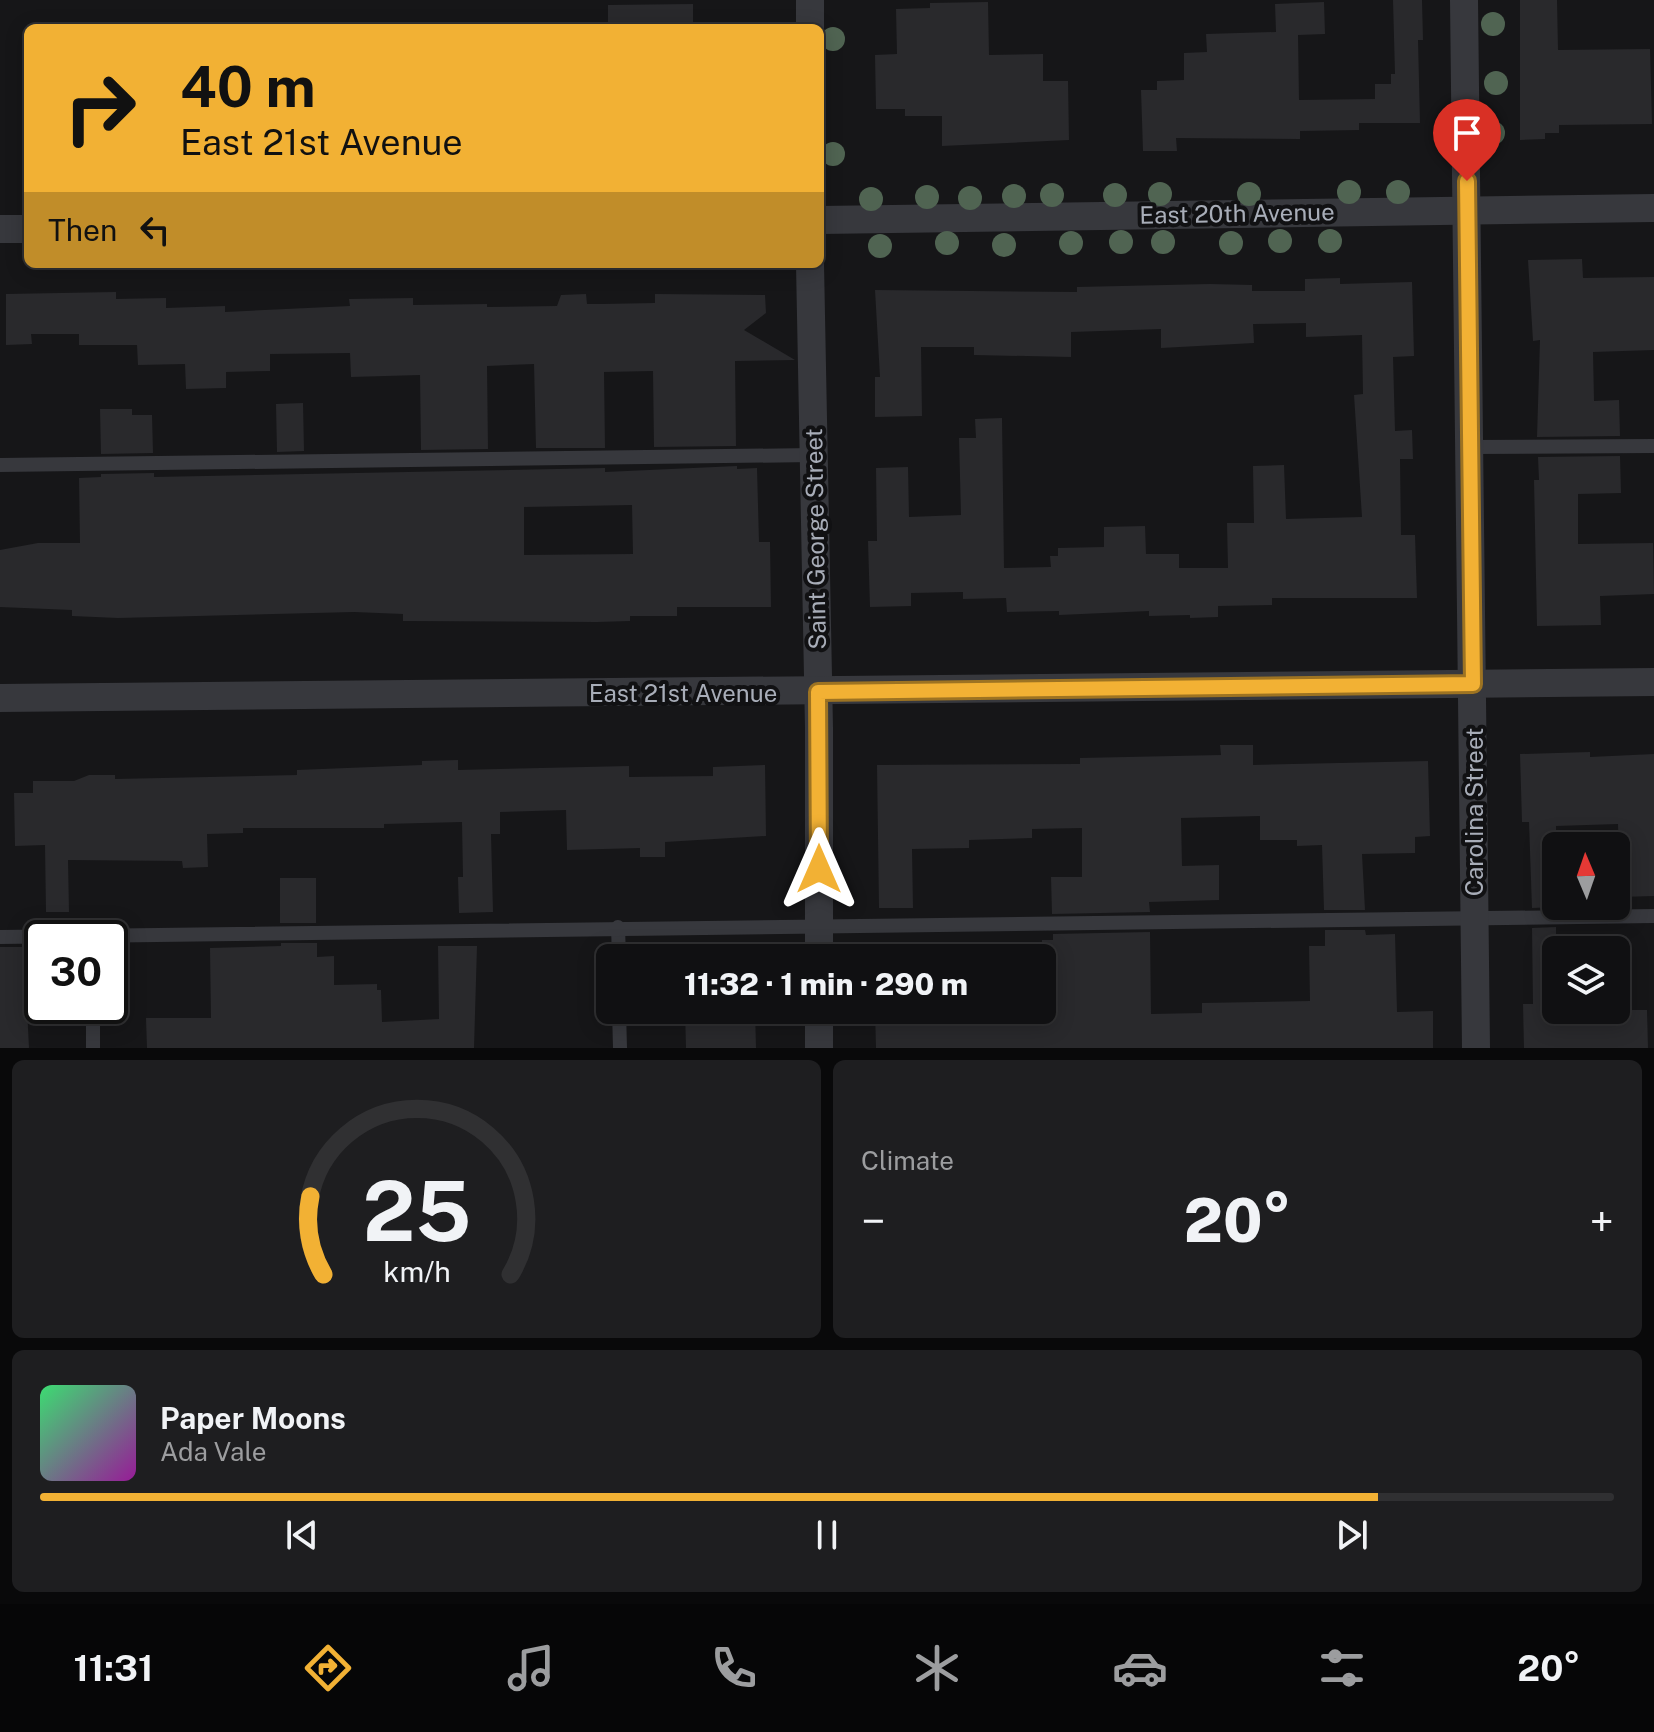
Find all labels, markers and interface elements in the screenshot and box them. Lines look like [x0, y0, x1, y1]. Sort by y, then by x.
text: 40 m [180, 54, 316, 120]
icon: right [48, 56, 152, 160]
pin [1433, 99, 1501, 181]
icon: arrive [1445, 111, 1489, 155]
text: East 21st Avenue [180, 121, 463, 163]
street label: East 20th Avenue [1139, 197, 1335, 229]
icon: left [133, 208, 177, 252]
text: Then [48, 212, 117, 248]
street label: Saint George Street [799, 428, 831, 650]
street label: East 21st Avenue [589, 679, 777, 707]
street label: Carolina Street [1460, 728, 1488, 896]
position arrow [777, 827, 861, 911]
north arrow [1542, 832, 1630, 920]
map controls [1542, 832, 1630, 1024]
speed limit sign: 30 [24, 920, 128, 1024]
button: layers [1542, 936, 1630, 1024]
text: 11:32 · 1 min · 290 m [684, 966, 968, 1002]
text: Climate [861, 1145, 954, 1176]
text: 25 [362, 1162, 471, 1260]
text: 20° [1184, 1185, 1291, 1256]
text: − [861, 1195, 885, 1247]
text: + [1590, 1195, 1614, 1247]
text: km/h [383, 1255, 450, 1288]
text: Paper Moons [160, 1400, 346, 1436]
text: Ada Vale [160, 1436, 266, 1467]
icon: previous [280, 1513, 324, 1557]
icon: pause [805, 1513, 849, 1557]
icon: next [1330, 1513, 1374, 1557]
icon: directions [300, 1640, 356, 1696]
icon: music [503, 1640, 559, 1696]
icon: phone [706, 1640, 762, 1696]
icon: climate [909, 1640, 965, 1696]
icon: car [1112, 1640, 1168, 1696]
icon: filters [1314, 1640, 1370, 1696]
text: 11:31 [73, 1647, 153, 1689]
text: 20° [1517, 1647, 1580, 1689]

